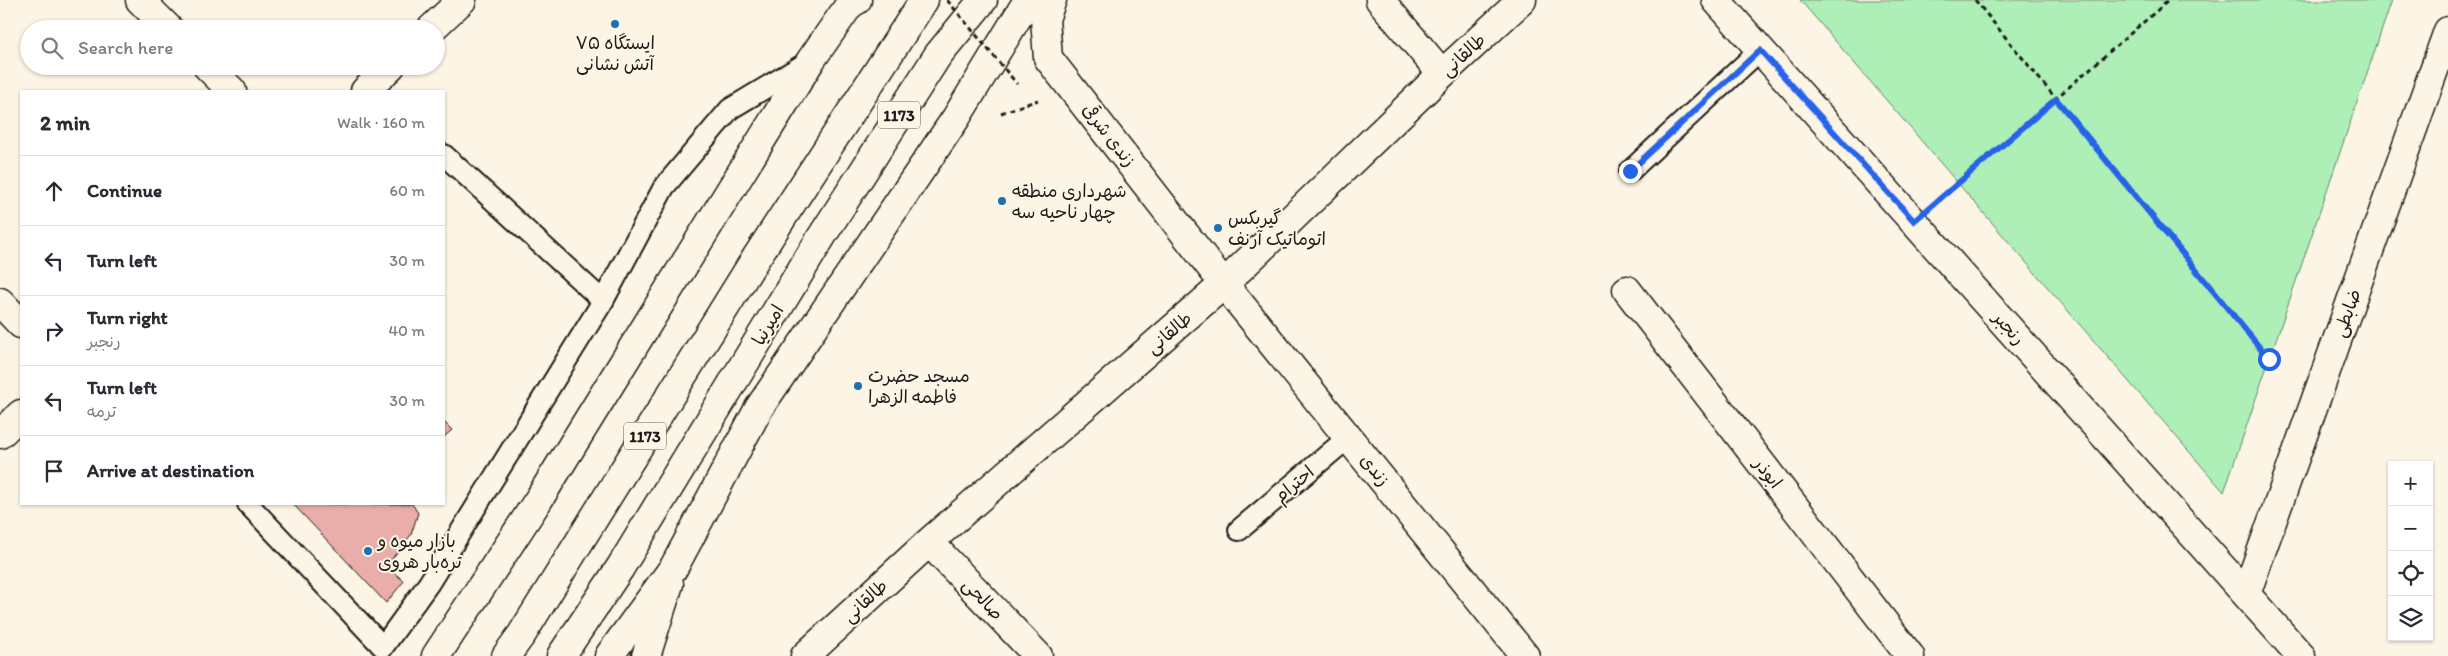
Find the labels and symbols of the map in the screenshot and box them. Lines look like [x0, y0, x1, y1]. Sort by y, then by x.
marker: ایستگاه ۷۵ آتش نشانی [609, 18, 621, 30]
street label: طالقانی [1436, 29, 1490, 81]
place label: ایستگاه ۷۵ آتش نشانی [575, 32, 656, 75]
street label: زندی شرقی [1077, 98, 1141, 171]
road number: 1173 [878, 102, 920, 128]
route end [1619, 160, 1642, 183]
place label: شهرداری منطقه چهار ناحیه سه [1012, 180, 1127, 224]
marker: شهرداری منطقه چهار ناحیه سه [996, 195, 1008, 207]
place label: گیربکس اتوماتیک آرنف [1228, 207, 1326, 250]
marker: گیربکس اتوماتیک آرنف [1212, 222, 1224, 234]
street label: ضابطی [2328, 286, 2366, 340]
street label: امیرنیا [747, 301, 789, 349]
street label: رنجبر [1987, 305, 2030, 349]
street label: طالقانی [1142, 307, 1196, 359]
route start [2258, 348, 2281, 371]
place label: مسجد حضرت فاطمه الزهرا [868, 365, 970, 408]
marker: مسجد حضرت فاطمه الزهرا [852, 380, 864, 392]
road number: 1173 [624, 422, 666, 450]
street label: زندی [1355, 450, 1395, 490]
street label: ابوذر [1748, 451, 1787, 493]
street label: احترام [1269, 461, 1321, 509]
place label: بازار میوه و تره‌بار هروی [376, 530, 463, 573]
marker: بازار میوه و تره‌بار هروی [362, 545, 374, 557]
street label: صالحی [958, 573, 1008, 625]
street label: طالقانی [838, 575, 892, 627]

